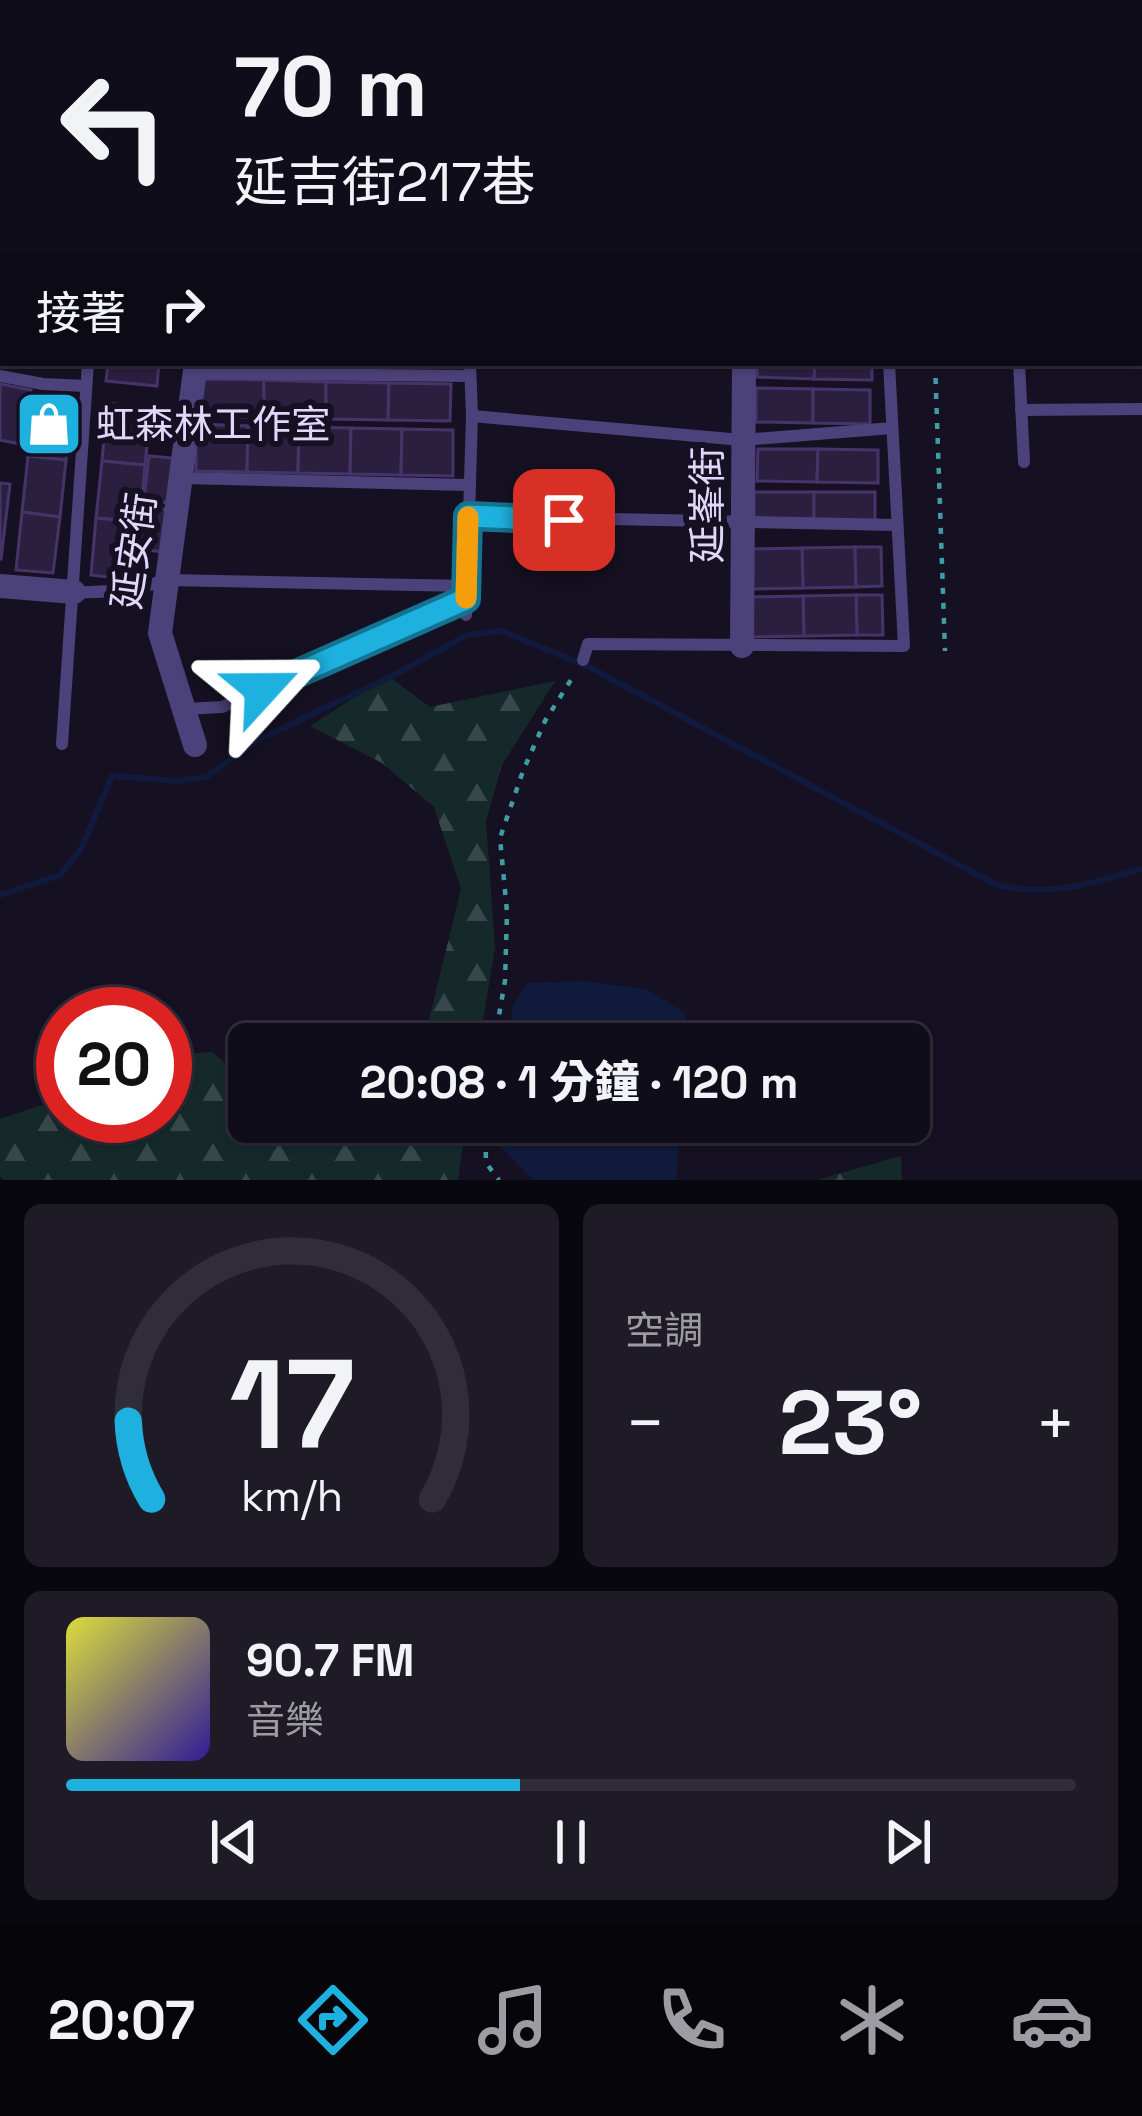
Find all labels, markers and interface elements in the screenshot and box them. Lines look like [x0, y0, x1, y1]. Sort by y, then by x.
text: 70 m [234, 33, 428, 141]
icon: left [36, 48, 192, 204]
text: 延吉街217巷 [234, 148, 536, 217]
icon: right [150, 276, 216, 342]
text: 接著 [36, 285, 126, 342]
shop icon: 虹森林工作室 [14, 389, 84, 459]
place label: 虹森林工作室 [96, 400, 330, 449]
street label: 延峯街 [683, 446, 732, 564]
pin [513, 469, 615, 571]
icon: arrive [531, 487, 597, 553]
street label: 延安街 [102, 490, 166, 612]
position arrow [199, 626, 325, 752]
speed limit sign: 20 [36, 987, 192, 1143]
text: 20:08 · 1 分鐘 · 120 m [360, 1054, 798, 1111]
text: 空調 [625, 1306, 703, 1355]
text: 17 [229, 1325, 354, 1484]
text: 23° [779, 1365, 922, 1480]
text: − [625, 1381, 666, 1465]
text: + [1035, 1381, 1076, 1465]
text: km/h [240, 1468, 343, 1523]
text: 90.7 FM [246, 1632, 414, 1689]
text: 音樂 [246, 1696, 324, 1745]
icon: previous [201, 1809, 267, 1875]
icon: pause [538, 1809, 604, 1875]
icon: next [875, 1809, 941, 1875]
icon: directions [291, 1978, 375, 2062]
icon: music [471, 1978, 555, 2062]
icon: phone [650, 1978, 734, 2062]
icon: climate [830, 1978, 914, 2062]
icon: car [1010, 1978, 1094, 2062]
text: 20:07 [48, 1986, 195, 2055]

